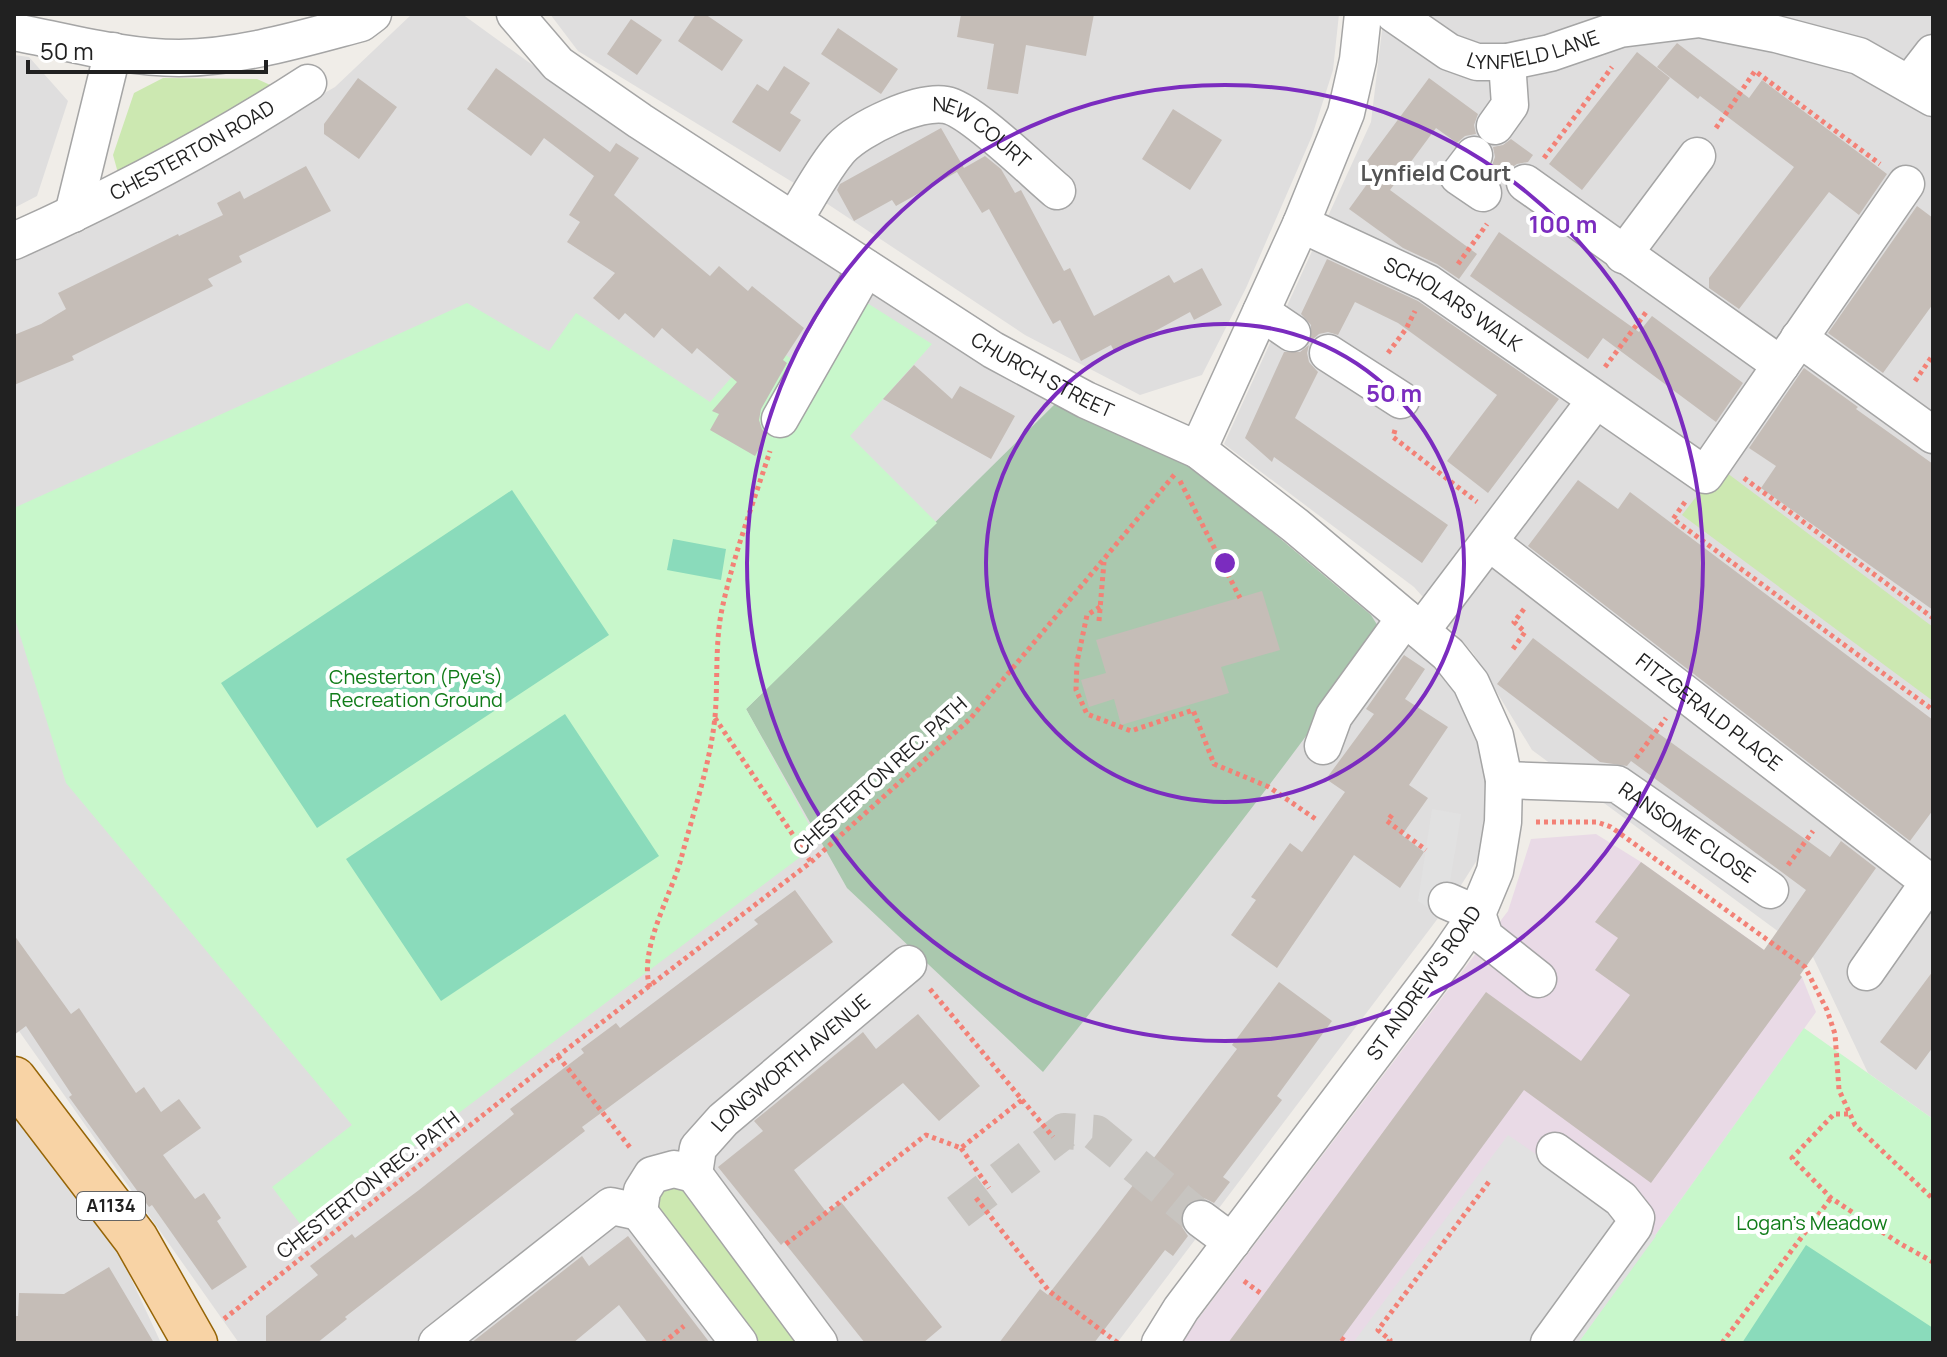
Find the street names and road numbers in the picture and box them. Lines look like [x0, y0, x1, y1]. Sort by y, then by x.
street label: LYNFIELD LANE [1463, 23, 1602, 75]
street label: NEW COURT [932, 90, 1037, 174]
street label: CHESTERTON ROAD [105, 93, 279, 206]
street label: SCHOLARS WALK [1380, 250, 1528, 357]
street label: CHURCH STREET [966, 325, 1118, 424]
street label: FITZGERALD PLACE [1631, 647, 1788, 777]
street label: CHESTERTON REC. PATH [787, 690, 972, 861]
street label: RANSOME CLOSE [1613, 775, 1761, 889]
street label: ST ANDREW'S ROAD [1360, 900, 1487, 1065]
street label: LONGWORTH AVENUE [705, 988, 876, 1137]
street label: CHESTERTON REC. PATH [271, 1105, 465, 1265]
road number: A1134 [77, 1192, 145, 1220]

